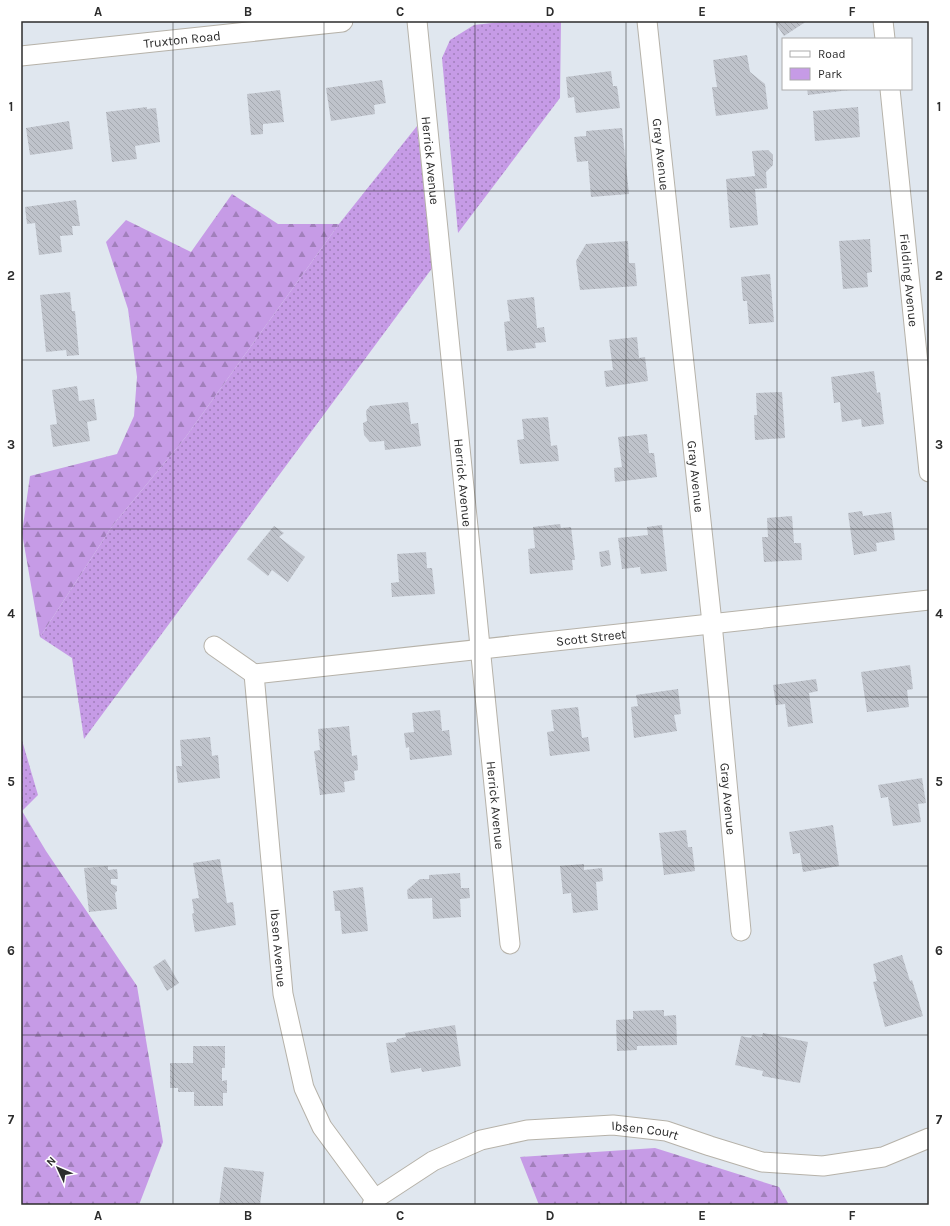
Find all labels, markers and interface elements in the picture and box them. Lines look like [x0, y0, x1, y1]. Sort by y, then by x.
text: A [94, 4, 102, 19]
text: B [244, 4, 252, 19]
text: C [396, 4, 404, 19]
text: D [546, 4, 555, 19]
text: E [698, 4, 706, 19]
text: F [848, 4, 856, 19]
street label: Truxton Road [143, 28, 222, 51]
legend [782, 38, 912, 90]
text: Road [818, 47, 846, 61]
text: Park [818, 67, 843, 81]
text: 1 [9, 99, 13, 114]
text: 1 [937, 99, 941, 114]
street label: Herrick Avenue [419, 115, 442, 206]
street label: Gray Avenue [650, 118, 672, 191]
street label: Fielding Avenue [897, 233, 921, 328]
text: 2 [7, 268, 15, 283]
text: 2 [935, 268, 943, 283]
text: 3 [7, 437, 15, 452]
text: 3 [935, 437, 943, 452]
street label: Herrick Avenue [451, 438, 475, 528]
street label: Gray Avenue [684, 440, 707, 513]
text: 4 [7, 606, 15, 621]
text: 4 [935, 606, 943, 621]
street label: Scott Street [555, 626, 627, 649]
street label: Herrick Avenue [484, 760, 507, 850]
street label: Gray Avenue [717, 762, 739, 836]
text: 5 [7, 774, 15, 789]
text: 5 [935, 774, 943, 789]
street label: Ibsen Avenue [267, 908, 289, 988]
text: 6 [7, 943, 15, 958]
text: 6 [935, 943, 943, 958]
text: 7 [8, 1112, 15, 1127]
text: 7 [936, 1112, 943, 1127]
street label: Ibsen Court [611, 1118, 681, 1143]
north arrow [38, 1148, 78, 1188]
text: N [44, 1154, 59, 1169]
text: A [94, 1208, 102, 1223]
text: B [244, 1208, 252, 1223]
text: C [396, 1208, 404, 1223]
text: D [546, 1208, 555, 1223]
text: E [698, 1208, 706, 1223]
text: F [848, 1208, 856, 1223]

